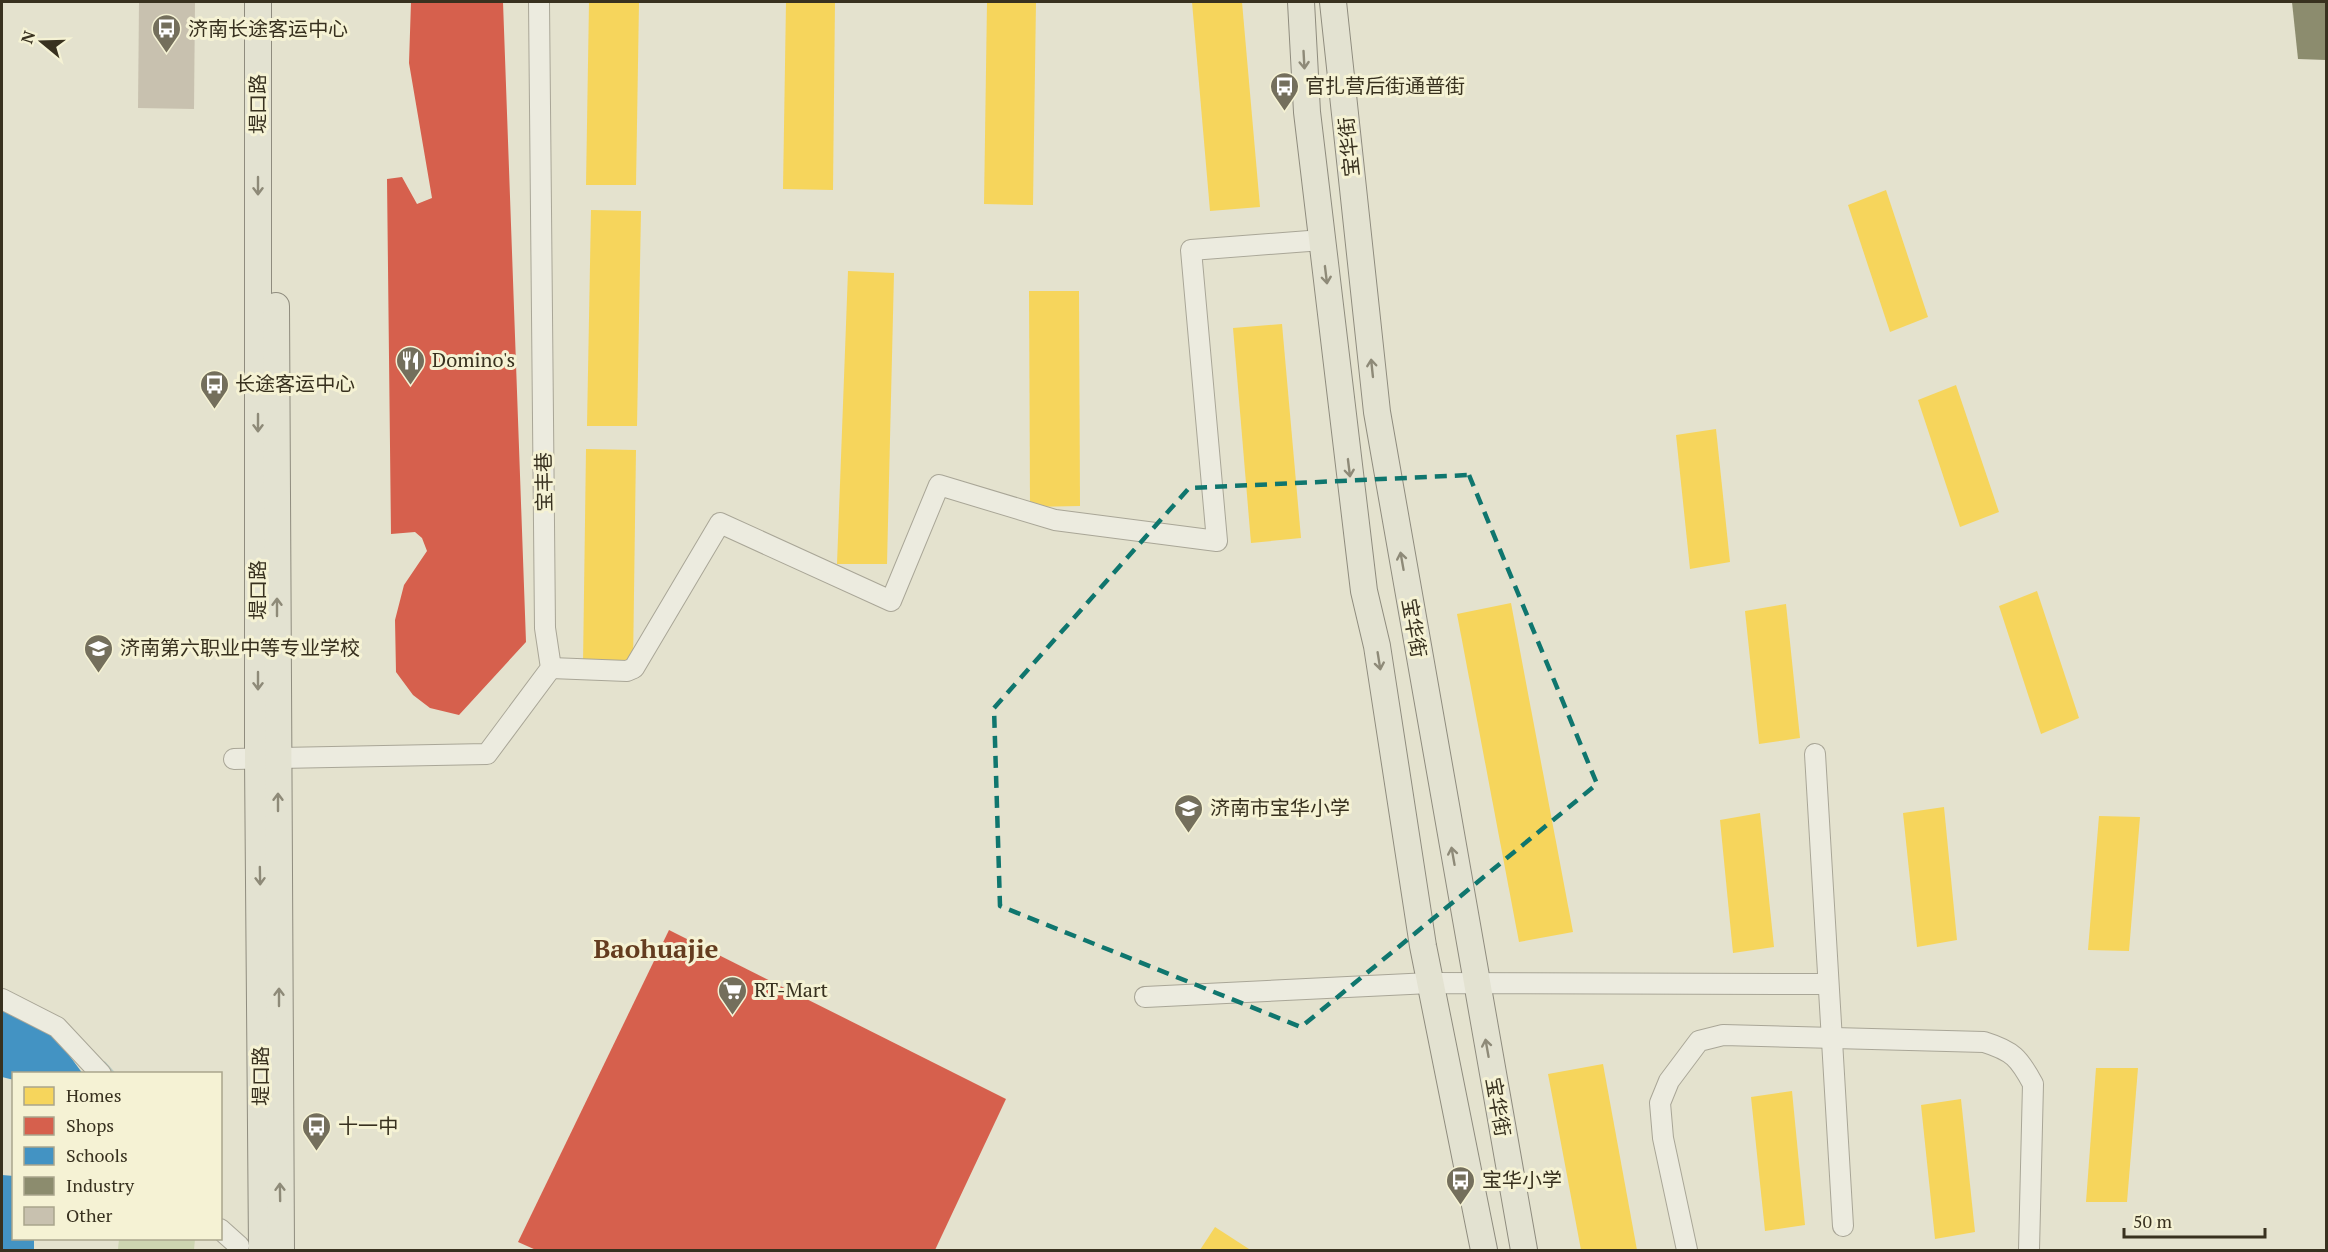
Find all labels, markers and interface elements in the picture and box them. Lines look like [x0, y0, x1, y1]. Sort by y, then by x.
north arrow [12, 12, 72, 72]
bus stop icon: 济南长途客运中心 [151, 13, 183, 55]
place label: 济南长途客运中心 [188, 15, 348, 42]
text: N [15, 28, 40, 46]
one-way arrow [1299, 49, 1310, 69]
bus stop icon: 官扎营后街通普街 [1268, 70, 1300, 112]
place label: 官扎营后街通普街 [1305, 72, 1465, 99]
street label: 堤口路 [244, 74, 271, 134]
street label: 宝华街 [1332, 116, 1365, 178]
one-way arrow [252, 175, 264, 195]
one-way arrow [1320, 264, 1331, 284]
restaurant icon: Domino's [395, 344, 427, 386]
place label: Domino's [432, 346, 515, 373]
one-way arrow [1366, 359, 1377, 378]
bus stop icon: 长途客运中心 [198, 368, 230, 410]
place label: 长途客运中心 [235, 370, 355, 397]
one-way arrow [252, 412, 264, 432]
street label: 宝丰巷 [529, 452, 558, 512]
one-way arrow [1343, 458, 1354, 478]
one-way arrow [1396, 551, 1407, 571]
street label: 堤口路 [244, 560, 271, 620]
street label: 宝华街 [1396, 596, 1433, 660]
one-way arrow [271, 598, 283, 618]
school or university icon: 济南第六职业中等专业学校 [83, 632, 115, 674]
place label: 济南第六职业中等专业学校 [120, 634, 360, 661]
one-way arrow [1374, 650, 1385, 670]
one-way arrow [252, 670, 264, 690]
school or university icon: 济南市宝华小学 [1173, 792, 1205, 834]
one-way arrow [272, 793, 284, 813]
place label: 济南市宝华小学 [1210, 794, 1350, 821]
one-way arrow [1447, 847, 1458, 867]
one-way arrow [254, 865, 266, 885]
district label: Baohuajie [593, 931, 719, 965]
supermarket icon: RT-Mart [717, 974, 749, 1016]
place label: RT-Mart [754, 976, 828, 1003]
one-way arrow [273, 988, 285, 1008]
one-way arrow [1481, 1039, 1492, 1059]
street label: 堤口路 [247, 1046, 274, 1106]
legend [12, 1072, 222, 1240]
street label: 宝华街 [1480, 1075, 1517, 1139]
text: Homes [66, 1083, 121, 1107]
bus stop icon: 十一中 [301, 1110, 333, 1152]
place label: 十一中 [338, 1112, 398, 1139]
text: Shops [66, 1113, 114, 1137]
text: Schools [66, 1143, 128, 1167]
bus stop icon: 宝华小学 [1445, 1164, 1477, 1206]
place label: 宝华小学 [1482, 1166, 1562, 1193]
text: Industry [66, 1173, 135, 1197]
one-way arrow [274, 1183, 286, 1203]
scale bar [2124, 1201, 2265, 1239]
text: Other [66, 1203, 113, 1227]
text: 50 m [2133, 1209, 2173, 1233]

